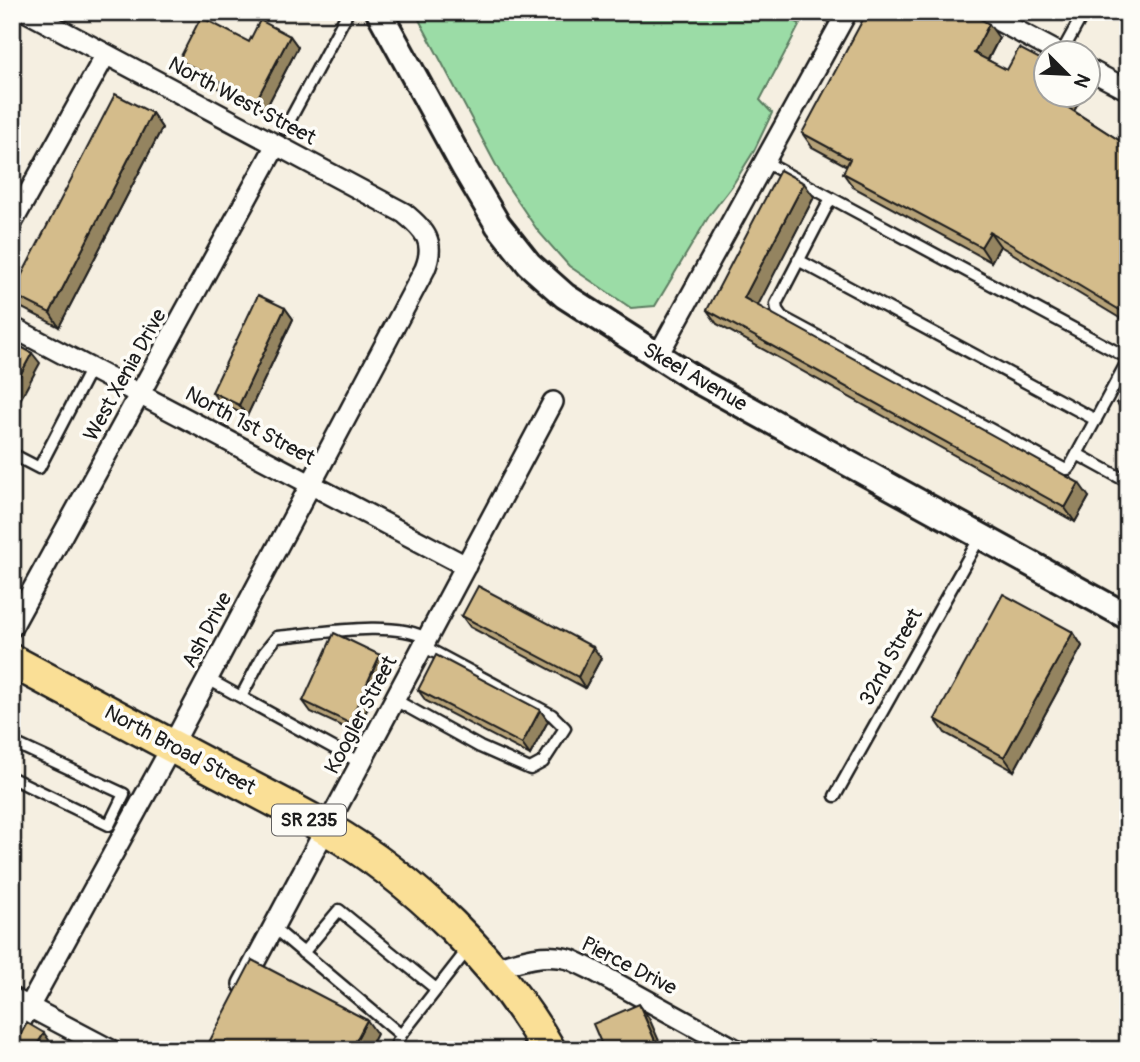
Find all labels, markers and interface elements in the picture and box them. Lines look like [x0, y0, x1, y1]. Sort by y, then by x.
north arrow [1032, 38, 1102, 108]
street label: North West Street [163, 51, 321, 152]
text: N [1068, 70, 1095, 91]
street label: West Xenia Drive [77, 303, 173, 446]
street label: Skeel Avenue [638, 336, 752, 418]
street label: North 1st Street [180, 380, 320, 472]
street label: Ash Drive [176, 587, 239, 673]
street label: 32nd Street [853, 603, 929, 710]
street label: Koogler Street [319, 651, 404, 779]
street label: North Broad Street [100, 699, 261, 802]
road number: SR 235 [272, 804, 346, 835]
street label: Pierce Drive [577, 930, 682, 1002]

